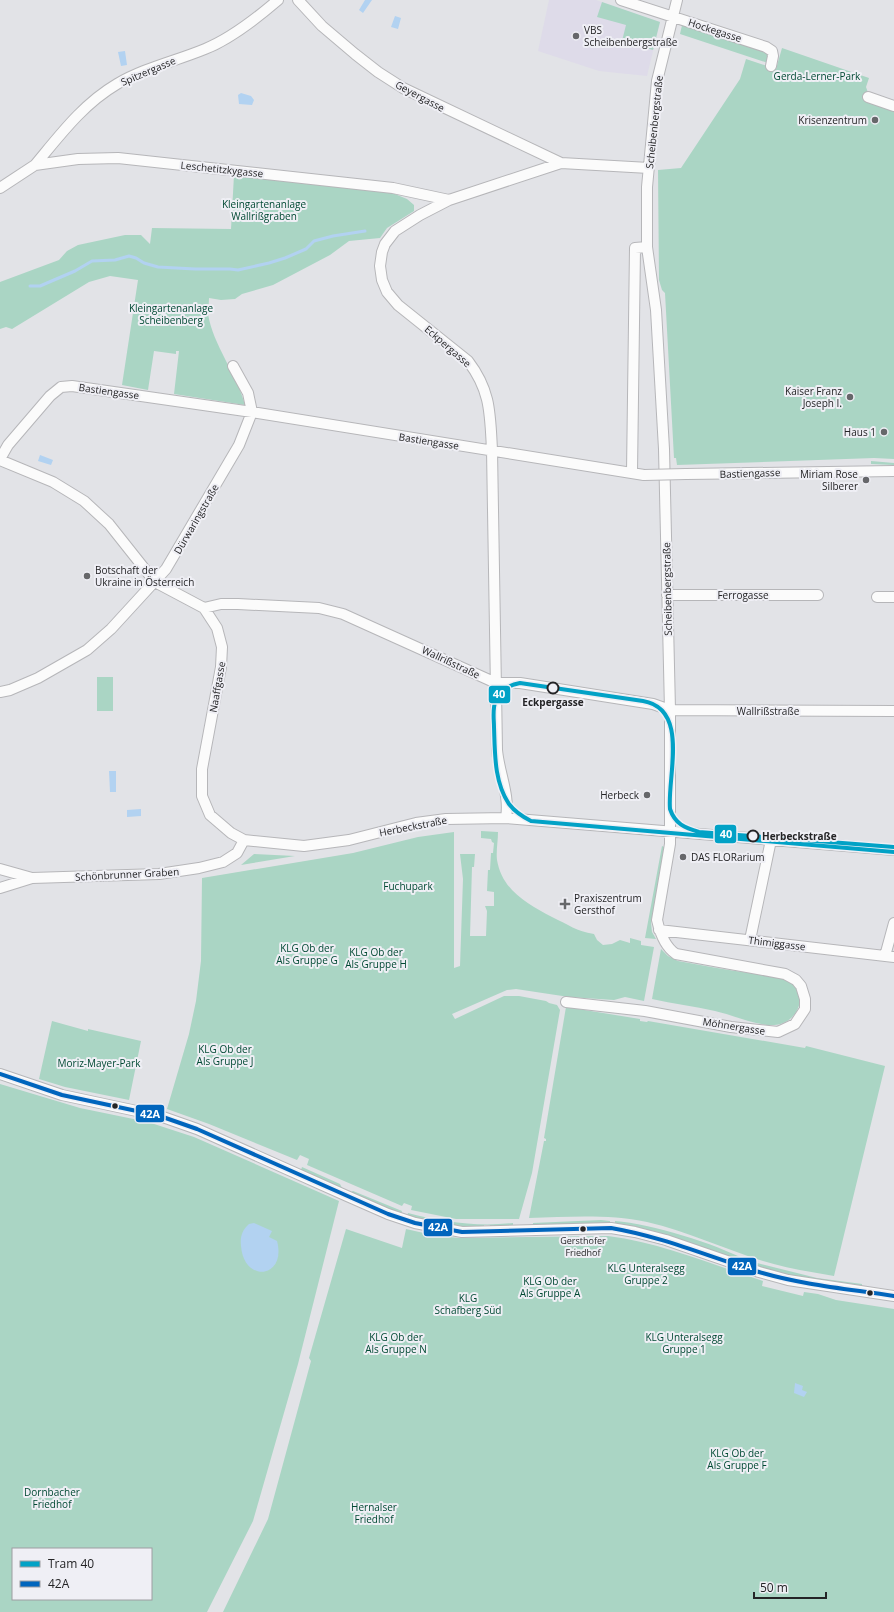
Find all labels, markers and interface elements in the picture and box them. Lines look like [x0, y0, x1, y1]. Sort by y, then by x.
street label: Hockegasse [687, 15, 744, 45]
place label: VBS Scheibenbergstraße [584, 23, 678, 49]
marker: VBS Scheibenbergstraße [571, 31, 581, 41]
street label: Spitzergasse [118, 53, 178, 89]
park label: Gerda-Lerner-Park [774, 69, 861, 83]
street label: Scheibenbergstraße [642, 74, 666, 169]
street label: Geyergasse [393, 77, 447, 115]
place label: Krisenzentrum [798, 113, 867, 127]
marker: Krisenzentrum [870, 115, 880, 125]
street label: Leschetitzkygasse [180, 158, 264, 180]
park label: Kleingartenanlage Wallrißgraben [222, 197, 306, 223]
park label: Kleingartenanlage Scheibenberg [129, 301, 213, 327]
street label: Eckpergasse [422, 322, 475, 370]
street label: Bastiengasse [78, 380, 140, 402]
place label: Kaiser Franz Joseph I. [785, 384, 842, 410]
marker: Kaiser Franz Joseph I. [845, 392, 855, 402]
place label: Haus 1 [844, 425, 876, 439]
marker: Haus 1 [879, 427, 889, 437]
street label: Bastiengasse [398, 429, 460, 453]
street label: Bastiengasse [719, 465, 781, 481]
place label: Miriam Rose Silberer [800, 467, 858, 493]
marker: Miriam Rose Silberer [861, 475, 871, 485]
street label: Dürwaringstraße [170, 481, 222, 557]
street label: Scheibenbergstraße [659, 542, 675, 636]
place label: Botschaft der Ukraine in Österreich [95, 563, 194, 589]
marker: Botschaft der Ukraine in Österreich [82, 571, 92, 581]
street label: Ferrogasse [717, 588, 769, 602]
street label: Wallrißstraße [420, 642, 483, 682]
street label: Naaffgasse [206, 660, 228, 714]
marker: Eckpergasse [546, 681, 560, 695]
line badge: 40 [488, 685, 511, 704]
text: 40 [493, 686, 505, 701]
place label: Eckpergasse [522, 695, 584, 709]
street label: Wallrißstraße [737, 704, 800, 718]
place label: Herbeck [600, 788, 640, 802]
marker: Herbeck [642, 790, 652, 800]
street label: Herbeckstraße [378, 813, 448, 839]
line badge: 40 [714, 824, 737, 844]
text: 40 [720, 826, 732, 841]
marker: Herbeckstraße [746, 829, 760, 843]
place label: Herbeckstraße [762, 829, 837, 843]
place label: DAS FLORarium [691, 850, 765, 864]
marker: DAS FLORarium [678, 852, 688, 862]
street label: Schönbrunner Graben [75, 864, 179, 884]
park label: Fuchupark [383, 879, 433, 893]
place label: Praxiszentrum Gersthof [574, 891, 642, 917]
marker: Praxiszentrum Gersthof [559, 898, 571, 910]
street label: Thimiggasse [748, 933, 807, 953]
park label: KLG Ob der Als Gruppe G [276, 941, 338, 967]
park label: KLG Ob der Als Gruppe H [345, 945, 407, 971]
street label: Möhnergasse [702, 1014, 767, 1038]
park label: KLG Ob der Als Gruppe J [197, 1042, 253, 1068]
park label: Moriz-Mayer-Park [58, 1056, 141, 1070]
unlabelled marker [110, 1101, 120, 1111]
line badge: 42A [135, 1104, 165, 1123]
text: 42A [140, 1106, 160, 1121]
line badge: 42A [423, 1218, 453, 1237]
text: 42A [428, 1219, 448, 1234]
marker: Gersthofer Friedhof [578, 1224, 588, 1234]
place label: Gersthofer Friedhof [560, 1234, 606, 1259]
line badge: 42A [727, 1257, 757, 1276]
text: 42A [732, 1258, 752, 1273]
park label: KLG Unteralsegg Gruppe 2 [607, 1261, 685, 1287]
park label: KLG Ob der Als Gruppe A [520, 1274, 581, 1300]
unlabelled marker [865, 1288, 875, 1298]
park label: KLG Schafberg Süd [435, 1291, 501, 1317]
park label: KLG Ob der Als Gruppe N [365, 1330, 427, 1356]
park label: KLG Unteralsegg Gruppe 1 [645, 1330, 723, 1356]
park label: KLG Ob der Als Gruppe F [707, 1446, 767, 1472]
park label: Dornbacher Friedhof [24, 1485, 80, 1511]
park label: Hernalser Friedhof [351, 1500, 397, 1526]
legend [12, 1548, 152, 1600]
text: Tram 40 [48, 1555, 94, 1572]
scale bar [754, 1574, 826, 1600]
text: 42A [48, 1575, 70, 1592]
text: 50 m [760, 1579, 788, 1596]

